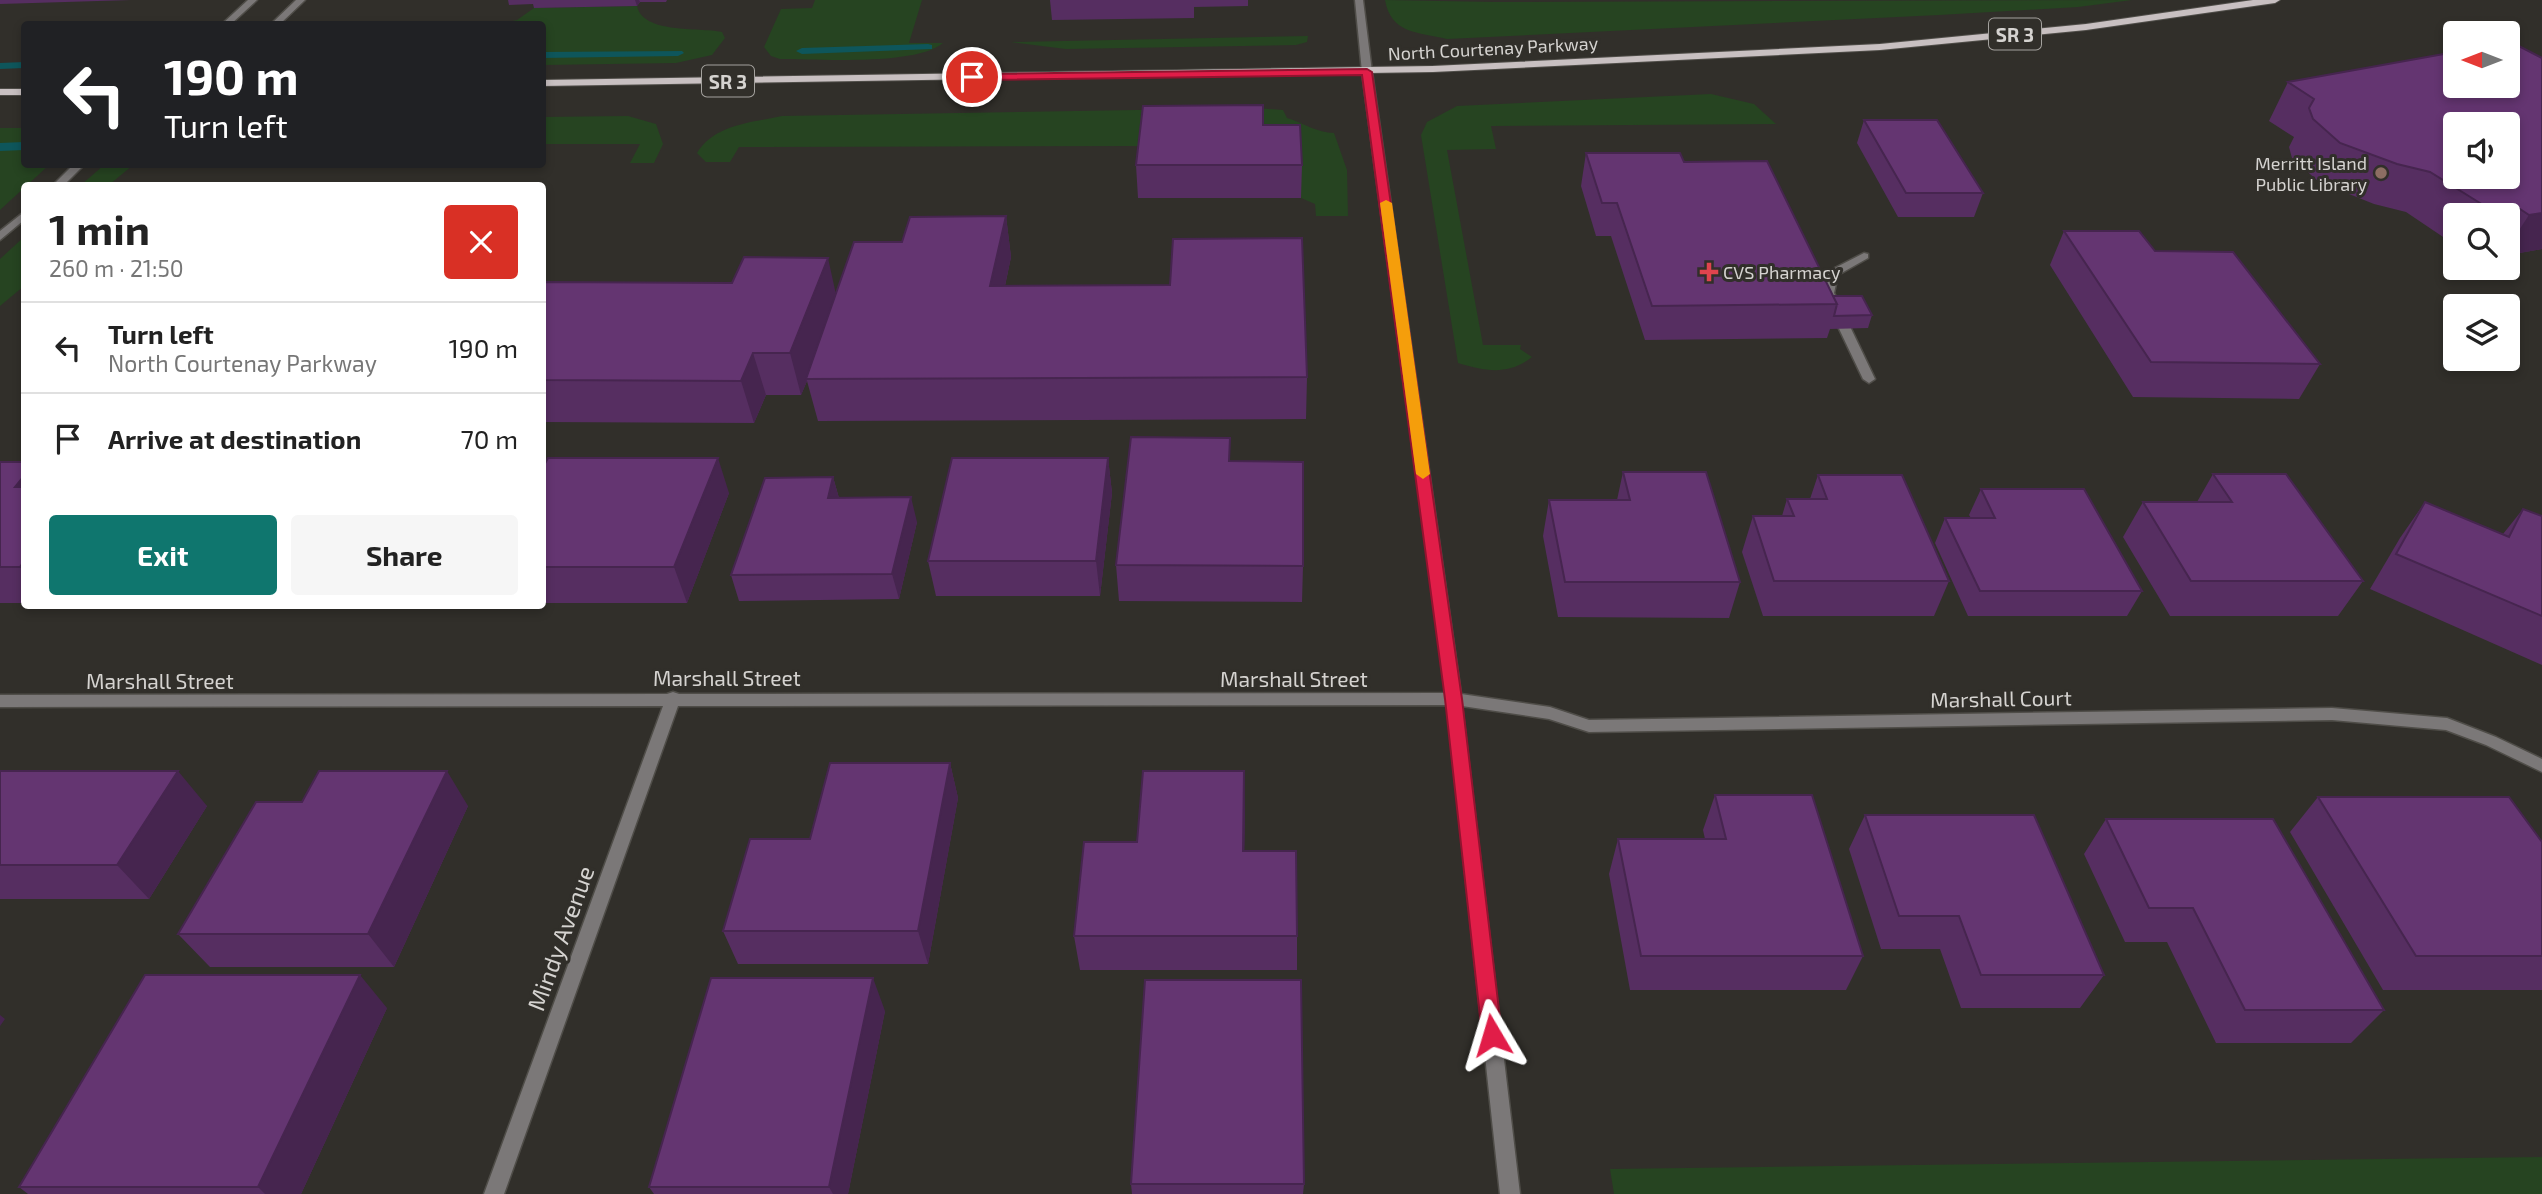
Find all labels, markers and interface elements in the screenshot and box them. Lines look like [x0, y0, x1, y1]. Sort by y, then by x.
road number: SR 3 [1989, 18, 2041, 50]
north arrow [2443, 21, 2520, 98]
map controls [2443, 21, 2520, 371]
street label: North Courtenay Parkway [1387, 31, 1599, 64]
text: 190 m [164, 46, 299, 105]
pin [942, 47, 1002, 107]
icon: left [49, 49, 140, 140]
icon: arrive [953, 58, 991, 96]
road number: SR 3 [702, 66, 754, 96]
text: Turn left [164, 106, 288, 144]
button: sound [2443, 112, 2520, 189]
place label: Merritt Island Public Library [2255, 152, 2367, 195]
marker: Merritt Island Public Library [2373, 165, 2389, 181]
text: 1 min [49, 203, 150, 253]
button: search [2443, 203, 2520, 280]
button: close [444, 205, 518, 279]
text: 260 m · 21:50 [49, 254, 184, 282]
place label: CVS Pharmacy [1723, 261, 1841, 283]
marker: CVS Pharmacy [1701, 264, 1717, 280]
button: layers [2443, 294, 2520, 371]
text: Turn left [108, 318, 214, 349]
icon: left [49, 329, 87, 367]
text: 190 m [449, 332, 518, 363]
text: North Courtenay Parkway [108, 349, 377, 377]
icon: arrive [49, 420, 87, 458]
text: Arrive at destination [108, 423, 361, 454]
text: 70 m [460, 423, 518, 454]
button: Exit [49, 515, 277, 595]
button: Share [291, 515, 518, 595]
street label: Marshall Street [653, 665, 801, 690]
street label: Marshall Street [1220, 666, 1368, 691]
street label: Marshall Street [86, 668, 234, 693]
street label: Marshall Court [1930, 684, 2072, 712]
street label: Mindy Avenue [520, 862, 600, 1014]
position arrow [1455, 998, 1529, 1072]

